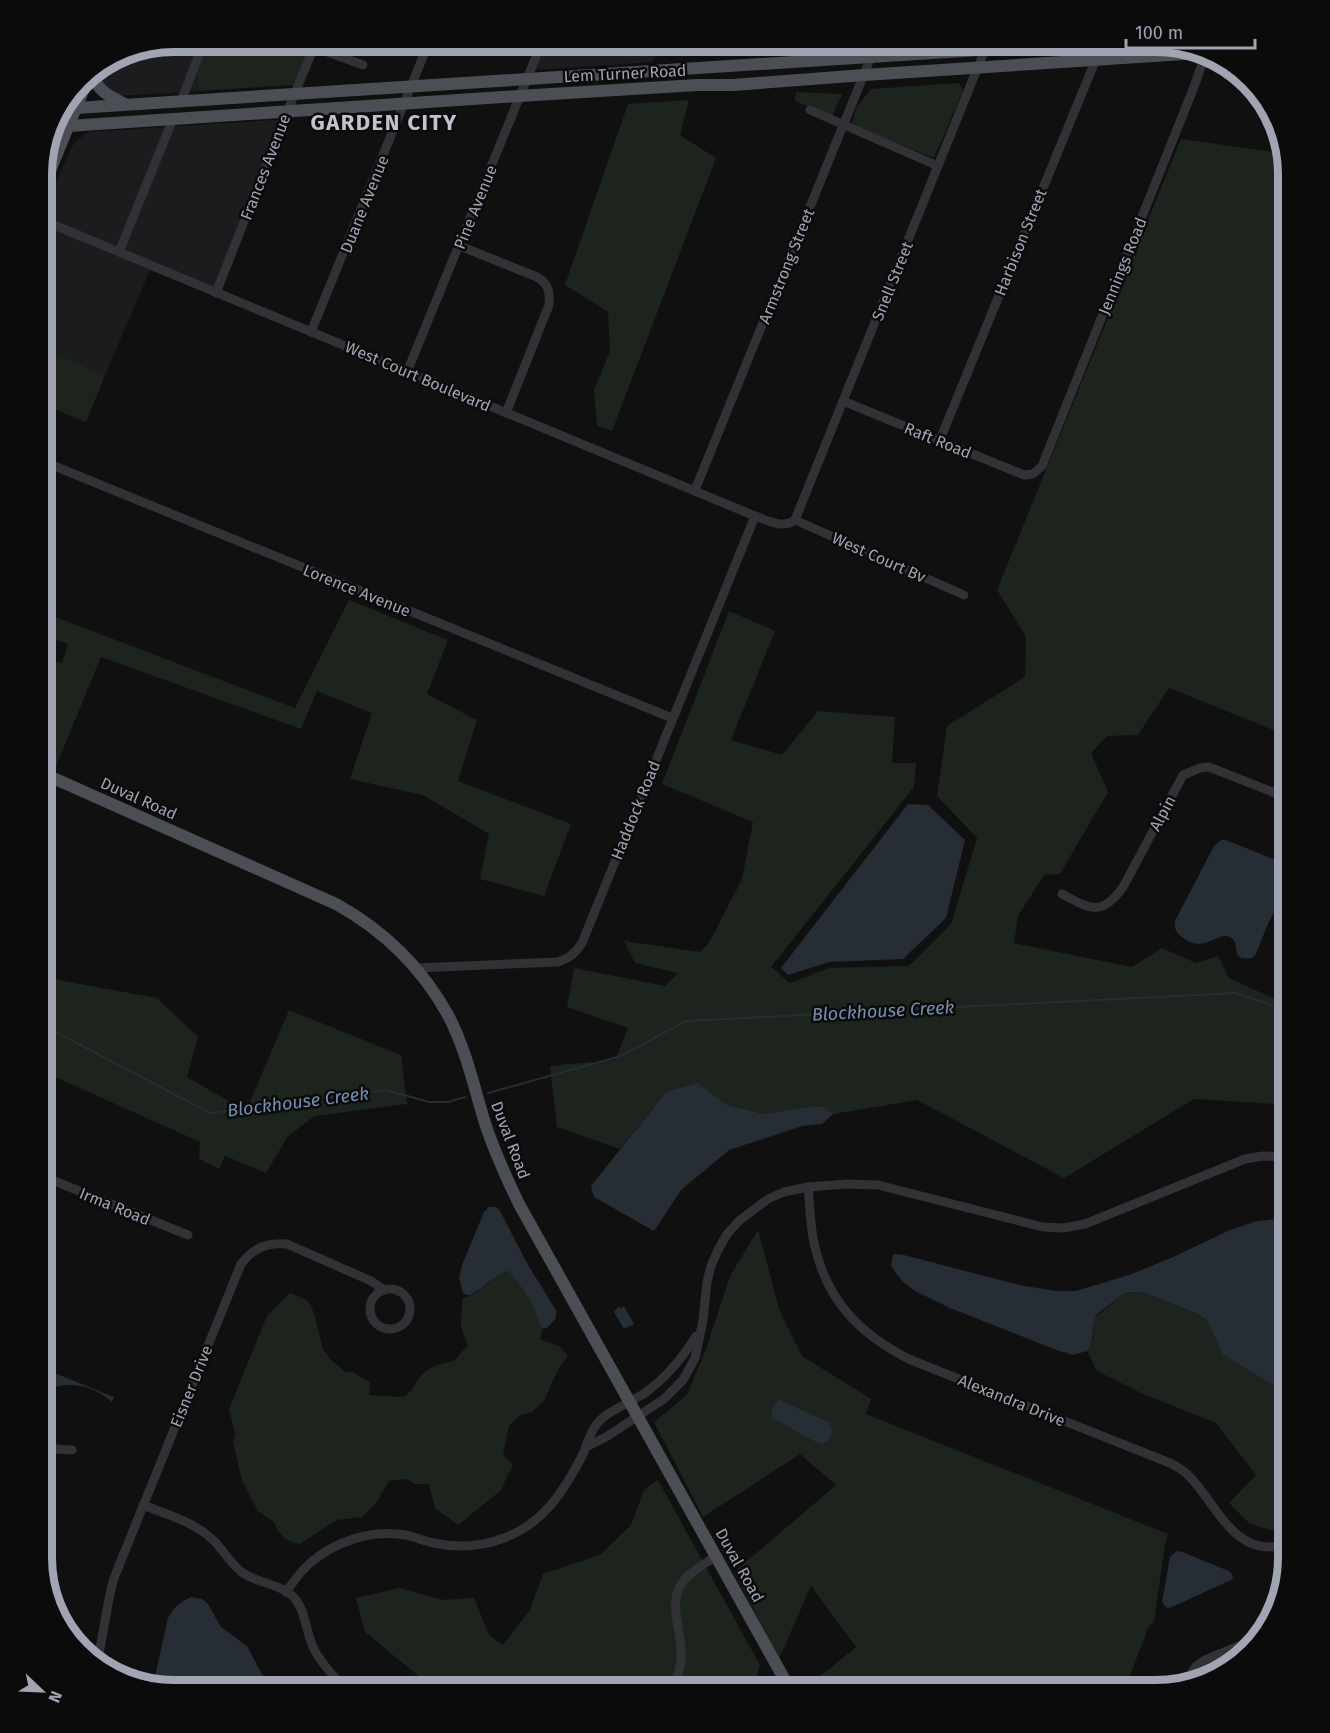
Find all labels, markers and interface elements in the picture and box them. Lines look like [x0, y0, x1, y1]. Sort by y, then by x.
scale bar [1126, 12, 1255, 50]
text: 100 m [1135, 22, 1183, 44]
street label: Lem Turner Road [563, 61, 687, 86]
district label: GARDEN CITY [311, 109, 457, 136]
street label: Frances Avenue [237, 112, 294, 223]
street label: Duane Avenue [336, 153, 393, 256]
street label: Pine Avenue [450, 162, 501, 252]
street label: Harbison Street [990, 186, 1051, 298]
street label: Armstrong Street [755, 206, 818, 327]
street label: Jennings Road [1094, 215, 1151, 318]
street label: Snell Street [868, 239, 917, 324]
street label: West Court Boulevard [342, 337, 493, 416]
street label: Raft Road [902, 418, 974, 462]
street label: West Court Bv [829, 528, 929, 587]
street label: Lorence Avenue [300, 560, 413, 621]
street label: Haddock Road [607, 758, 664, 862]
street label: Duval Road [98, 773, 180, 824]
street label: Alpin [1145, 792, 1180, 834]
water label: Blockhouse Creek [811, 996, 955, 1026]
water label: Blockhouse Creek [226, 1082, 370, 1122]
street label: Duval Road [487, 1099, 534, 1182]
street label: Irma Road [77, 1184, 153, 1229]
street label: Eisner Drive [166, 1342, 216, 1430]
street label: Alexandra Drive [956, 1370, 1068, 1431]
street label: Duval Road [711, 1525, 768, 1606]
north arrow [12, 1661, 72, 1721]
text: N [45, 1688, 66, 1705]

